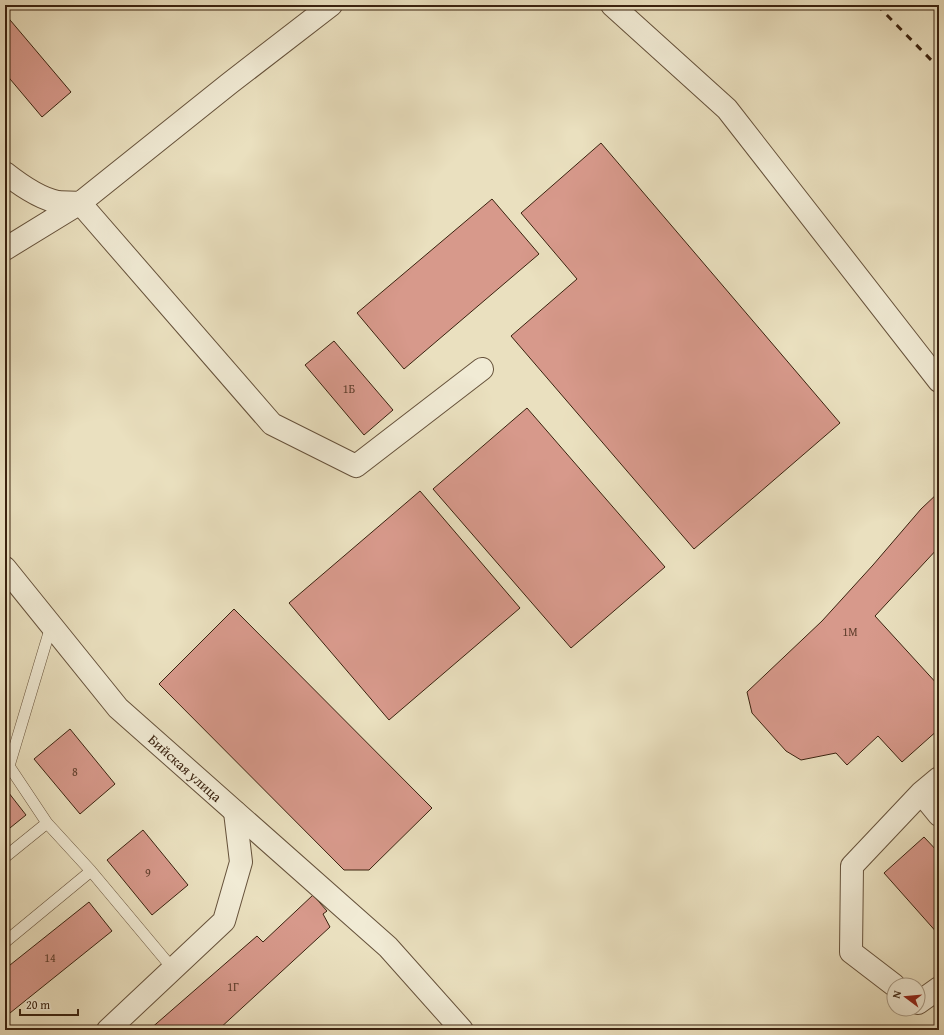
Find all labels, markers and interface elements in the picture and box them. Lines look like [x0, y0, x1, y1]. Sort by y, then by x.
house number: 1Б [343, 380, 355, 397]
house number: 1М [842, 623, 858, 640]
street label: Бийская улица [144, 730, 226, 807]
house number: 8 [72, 763, 78, 780]
house number: 9 [145, 864, 151, 881]
house number: 14 [44, 949, 56, 966]
north arrow [886, 977, 926, 1017]
house number: 1Г [227, 978, 239, 995]
text: N [888, 988, 905, 1000]
scale bar [20, 991, 78, 1017]
text: 20 m [26, 996, 50, 1013]

